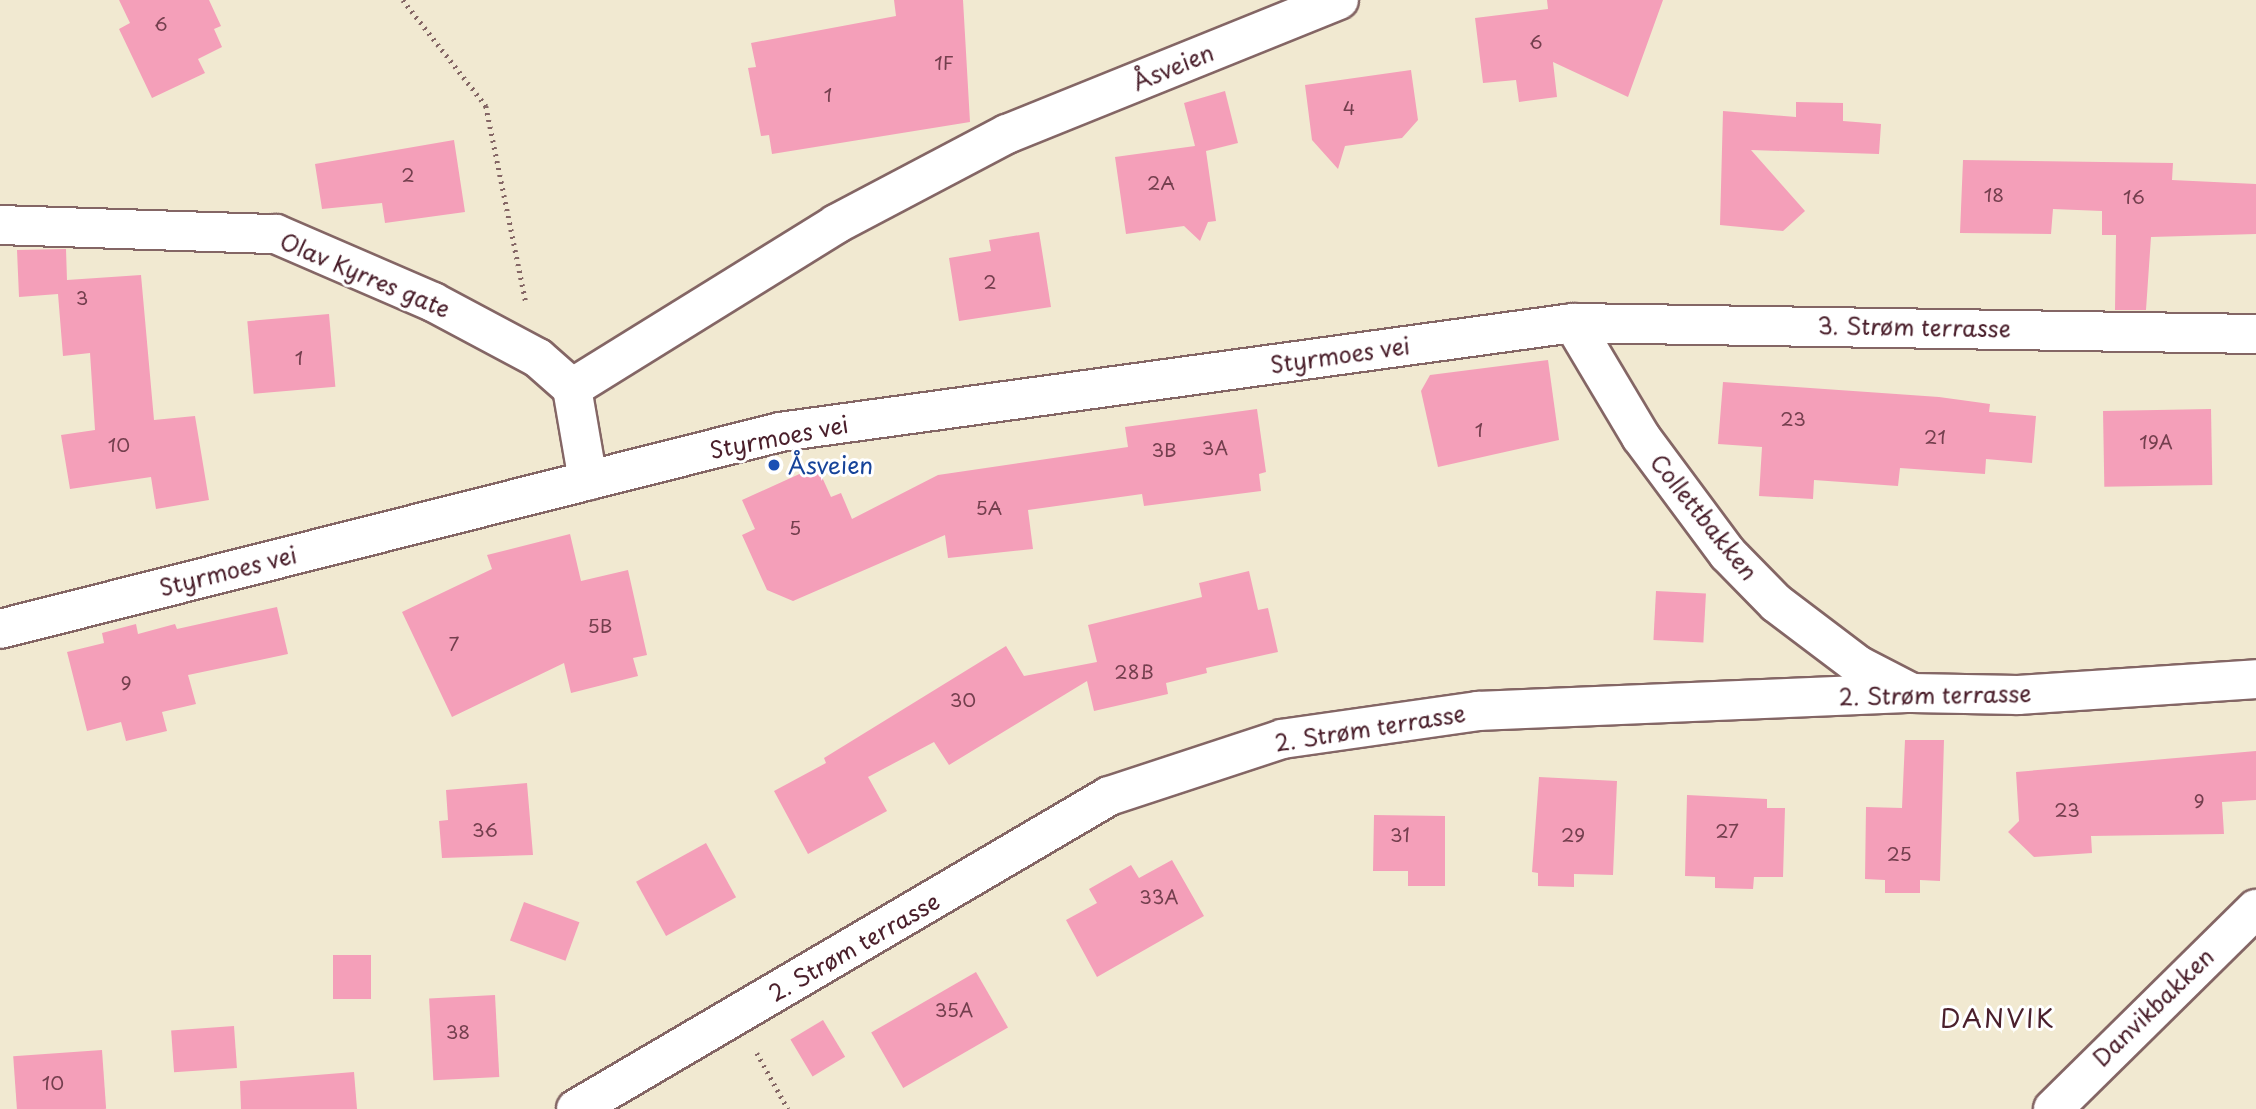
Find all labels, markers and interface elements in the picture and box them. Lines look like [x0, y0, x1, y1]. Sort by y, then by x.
house number: 6 [154, 13, 168, 35]
house number: 6 [1529, 31, 1543, 53]
street label: Åsveien [1128, 38, 1218, 96]
house number: 1F [934, 52, 954, 74]
house number: 1 [824, 84, 832, 106]
house number: 4 [1343, 97, 1355, 119]
house number: 2 [401, 164, 415, 186]
house number: 2A [1147, 172, 1175, 194]
house number: 18 [1984, 184, 2004, 206]
house number: 16 [2123, 186, 2145, 208]
street label: Olav Kyrres gate [274, 226, 456, 324]
house number: 2 [983, 271, 997, 293]
house number: 3 [76, 287, 88, 309]
street label: 3. Strøm terrasse [1818, 312, 2010, 342]
street label: Styrmoes vei [1268, 331, 1412, 379]
house number: 1 [295, 347, 303, 369]
house number: 23 [1780, 408, 1806, 430]
street label: Styrmoes vei [707, 410, 851, 464]
house number: 1 [1475, 419, 1483, 441]
house number: 21 [1924, 426, 1946, 448]
house number: 19A [2139, 431, 2173, 453]
house number: 10 [108, 434, 130, 456]
house number: 3A [1202, 437, 1228, 459]
house number: 3B [1151, 439, 1177, 461]
street label: Collettbakken [1645, 448, 1763, 586]
place label: Åsveien [788, 451, 873, 479]
marker: Åsveien [766, 457, 782, 473]
house number: 5A [976, 497, 1002, 519]
house number: 5 [789, 517, 801, 539]
street label: Styrmoes vei [156, 540, 300, 602]
house number: 5B [588, 615, 612, 637]
house number: 7 [449, 633, 459, 655]
house number: 28B [1114, 661, 1154, 683]
house number: 9 [120, 672, 132, 694]
street label: 2. Strøm terrasse [1838, 680, 2032, 710]
house number: 30 [950, 689, 976, 711]
street label: 2. Strøm terrasse [1272, 699, 1468, 757]
house number: 9 [2193, 790, 2205, 812]
house number: 23 [2054, 799, 2080, 821]
house number: 36 [472, 819, 498, 841]
house number: 27 [1715, 820, 1739, 842]
house number: 31 [1390, 824, 1410, 846]
house number: 29 [1561, 824, 1585, 846]
house number: 25 [1886, 843, 1912, 865]
house number: 33A [1139, 886, 1179, 908]
street label: 2. Strøm terrasse [763, 887, 945, 1007]
street label: Danvikbakken [2087, 942, 2219, 1072]
house number: 35A [935, 999, 973, 1021]
district label: DANVIK [1940, 1002, 2056, 1034]
house number: 38 [446, 1021, 470, 1043]
house number: 10 [42, 1072, 64, 1094]

